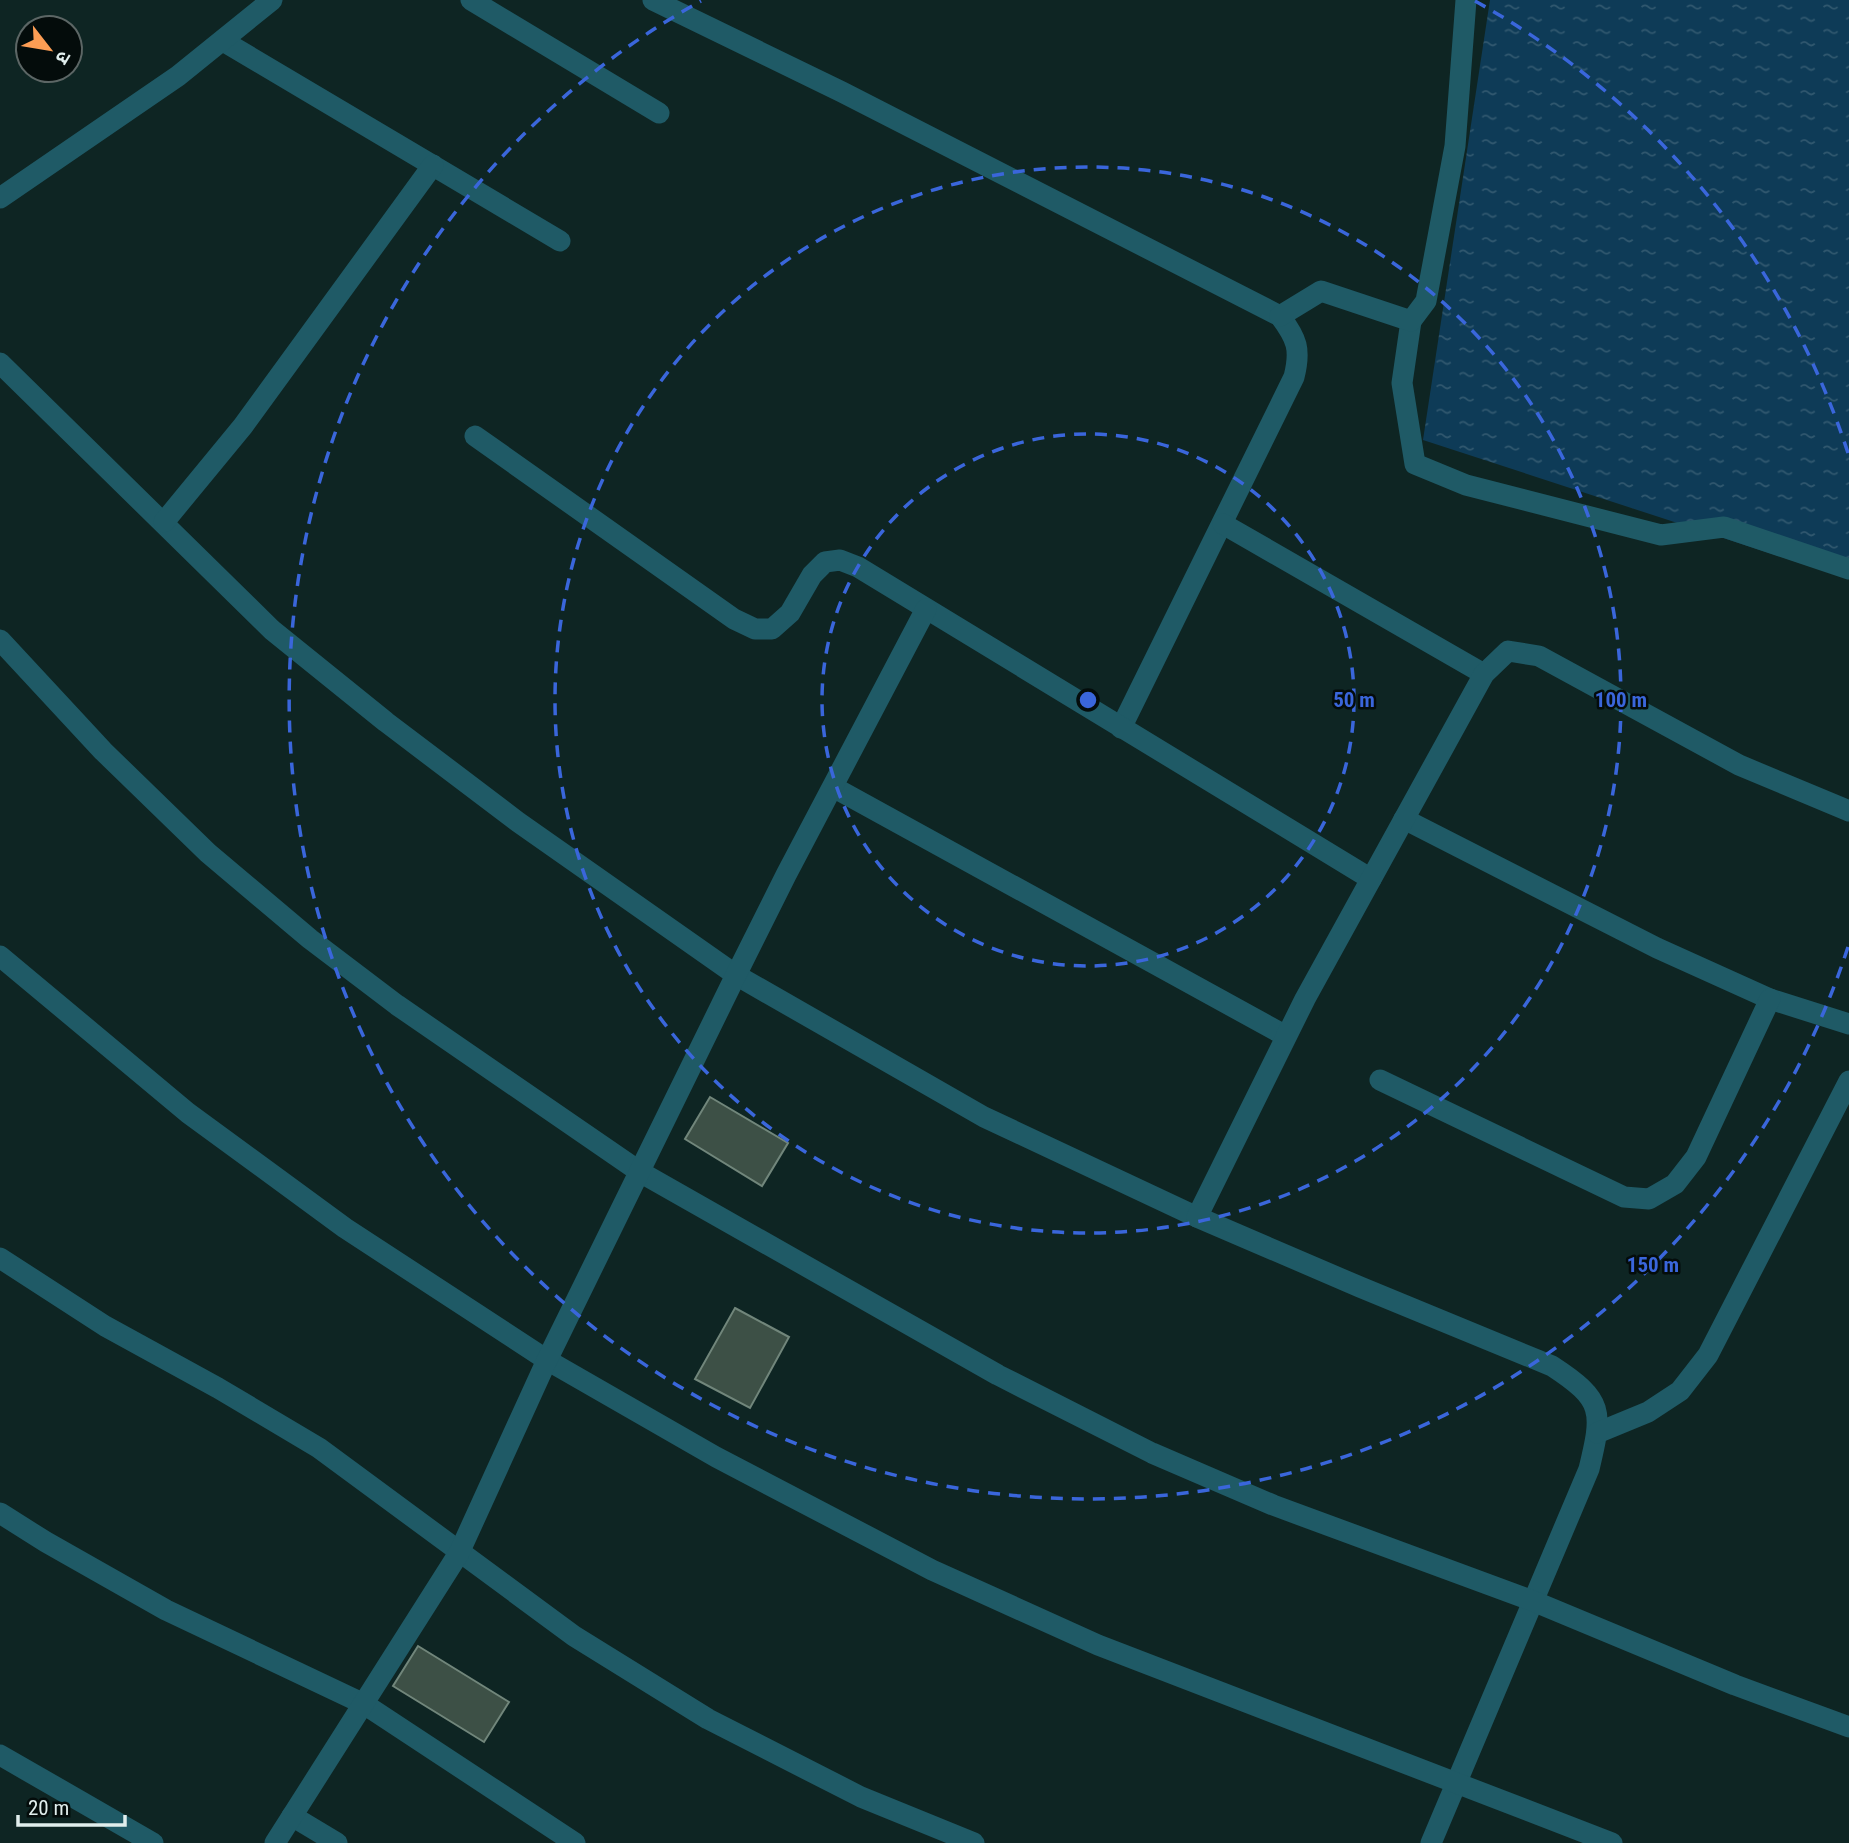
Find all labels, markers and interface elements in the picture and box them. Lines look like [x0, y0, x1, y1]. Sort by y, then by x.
north arrow [14, 14, 84, 84]
text: उ [50, 47, 76, 69]
centre of rings [1076, 688, 1100, 712]
text: 50 m [1333, 688, 1375, 712]
text: 100 m [1595, 688, 1647, 712]
text: 150 m [1627, 1253, 1679, 1277]
scale bar [18, 1784, 124, 1828]
text: 20 m [28, 1796, 69, 1820]

